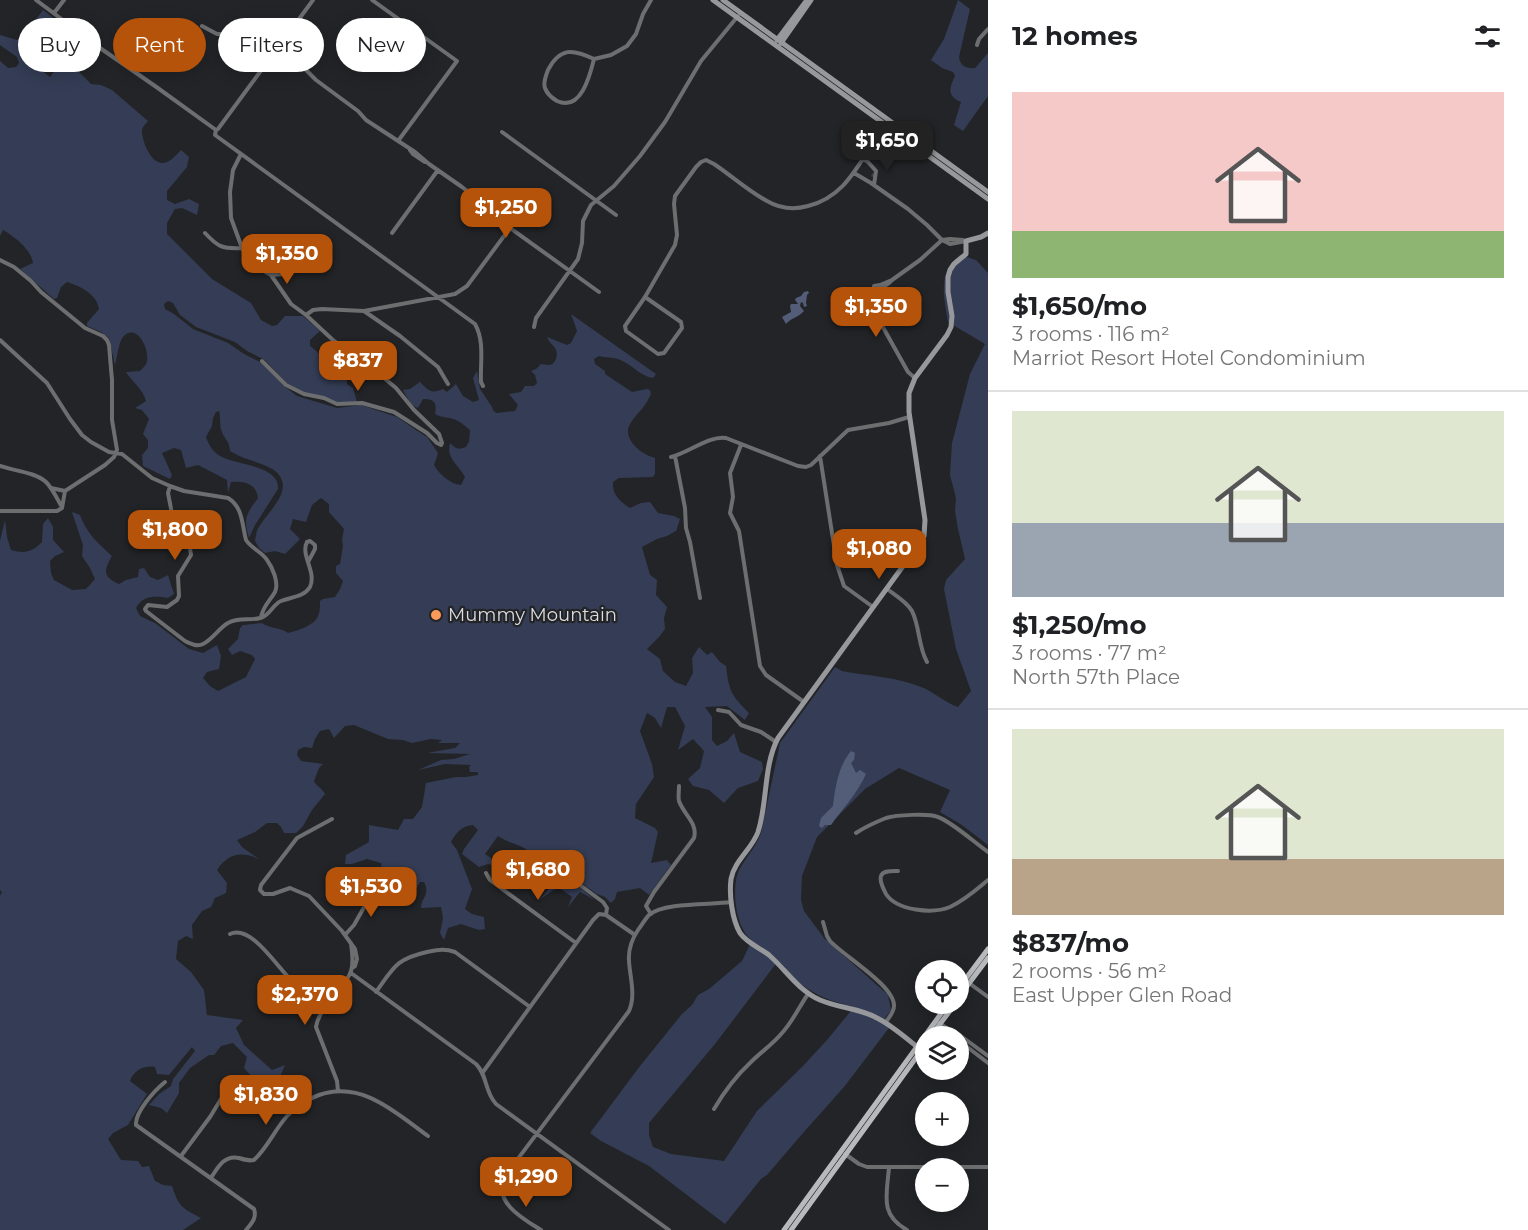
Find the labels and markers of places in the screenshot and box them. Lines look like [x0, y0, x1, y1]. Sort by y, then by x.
pin: $1,650 [838, 121, 936, 172]
pin: $1,250 [457, 188, 555, 239]
pin: $1,350 [238, 234, 336, 285]
pin: $1,350 [827, 287, 925, 338]
pin: $837 [322, 341, 394, 392]
pin: $1,800 [126, 510, 224, 561]
pin: $1,080 [830, 529, 928, 580]
place label: Mummy Mountain [448, 604, 617, 626]
marker: Mummy Mountain [429, 608, 443, 622]
pin: $1,680 [489, 850, 587, 901]
pin: $1,530 [322, 867, 420, 918]
pin: $2,370 [256, 975, 354, 1026]
pin: $1,830 [217, 1075, 315, 1126]
pin: $1,290 [477, 1157, 575, 1208]

